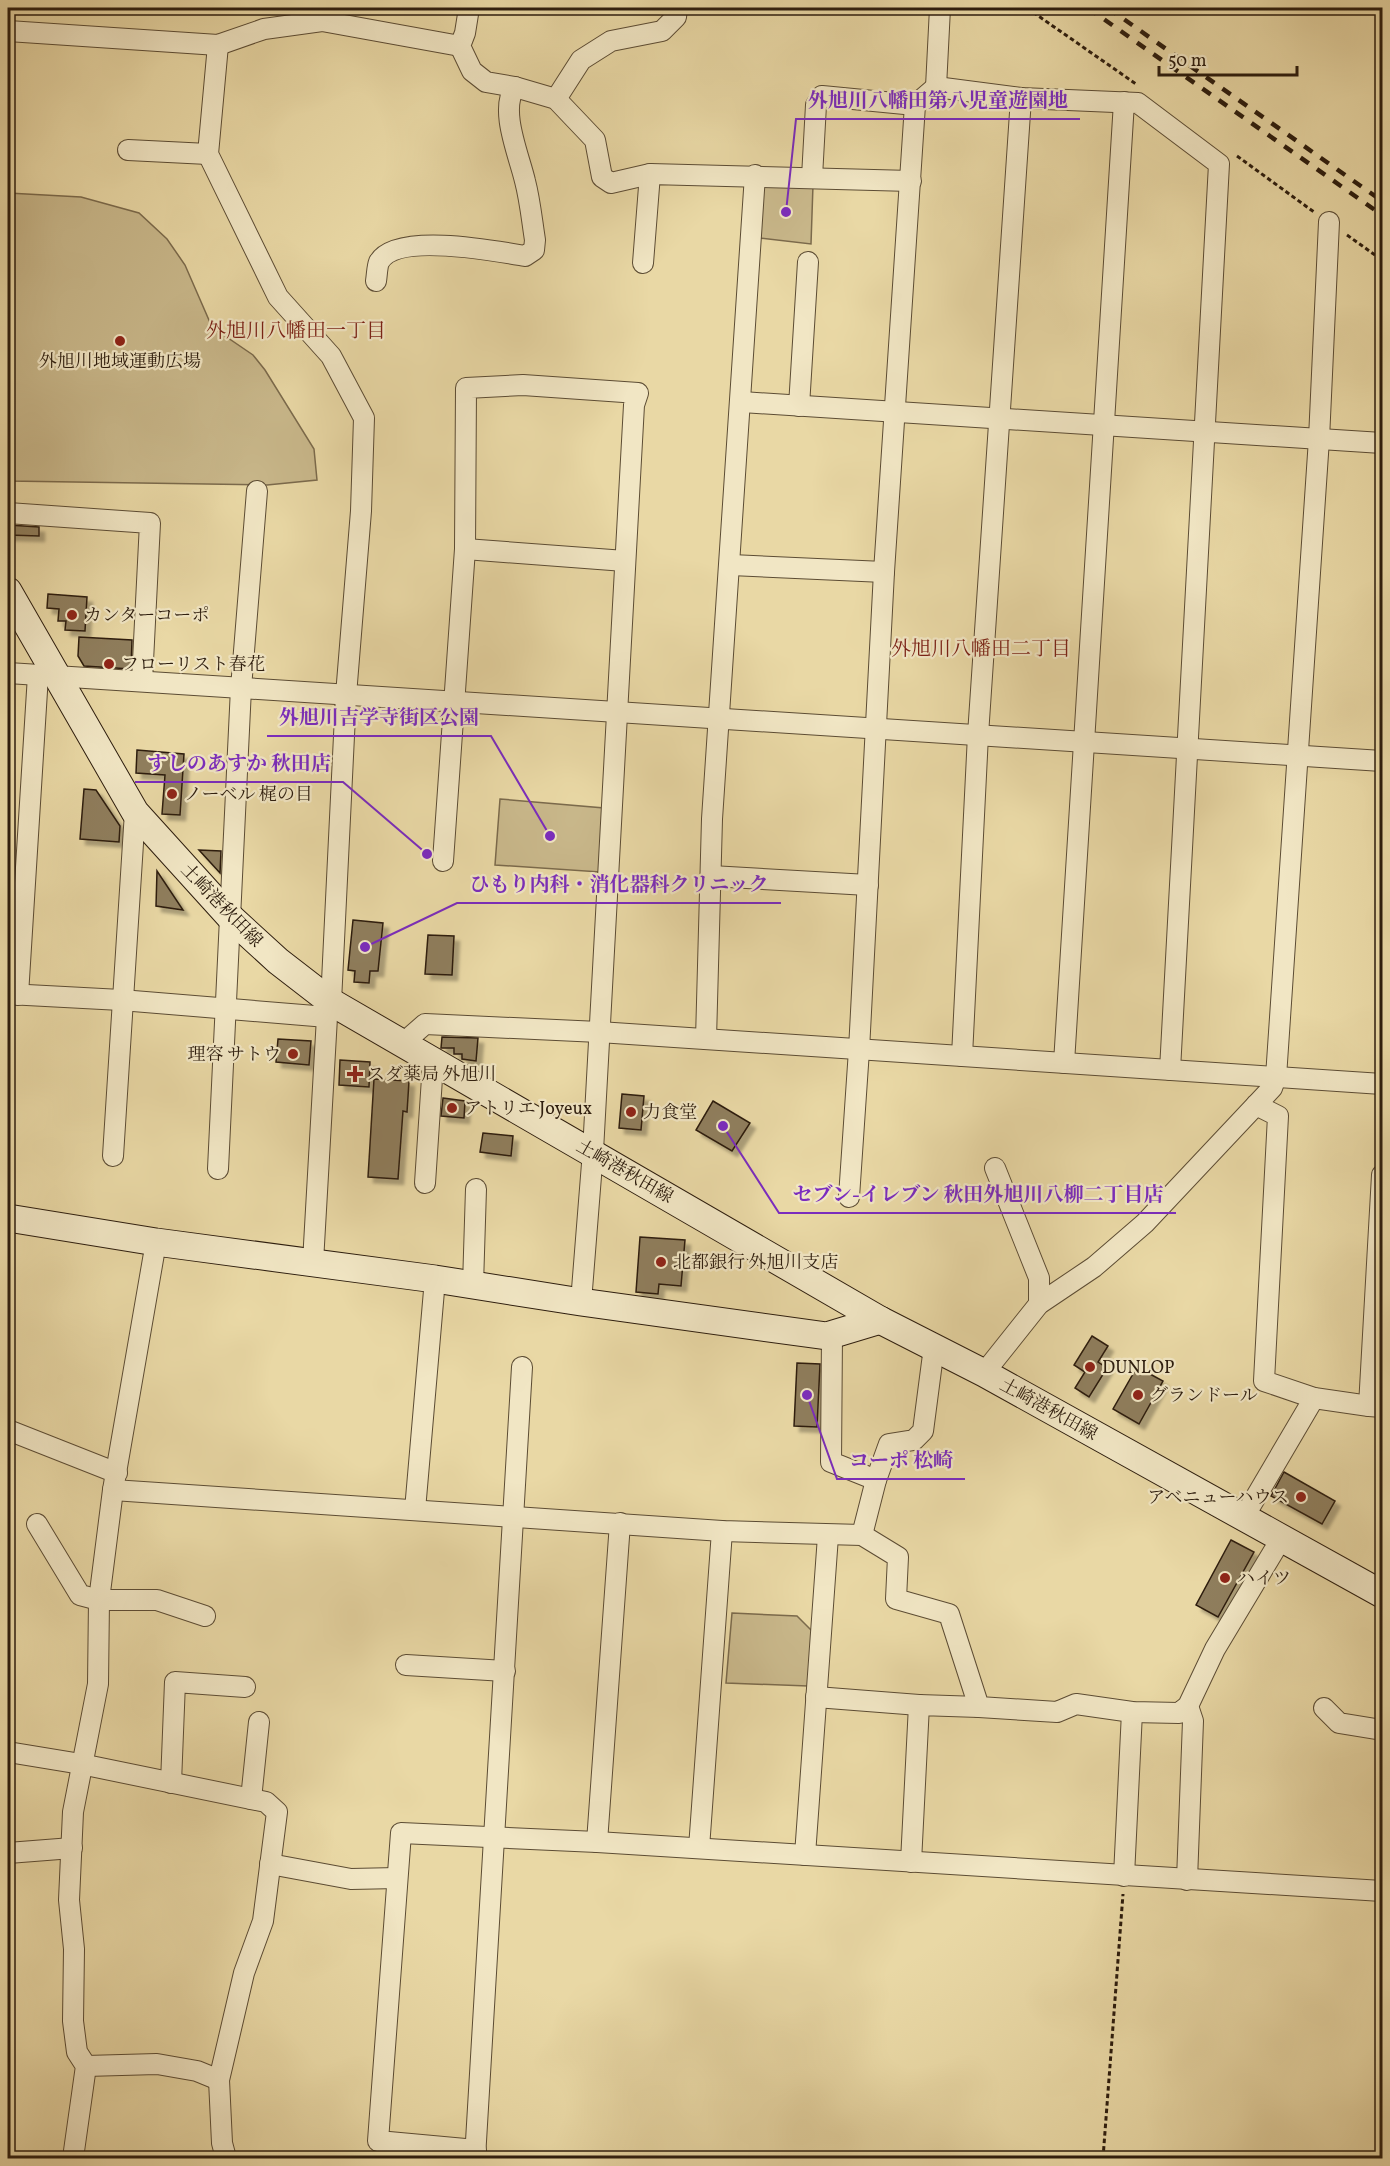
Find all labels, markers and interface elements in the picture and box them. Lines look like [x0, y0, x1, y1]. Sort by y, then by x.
scale bar [1159, 39, 1297, 77]
text: 50 m [1168, 49, 1207, 74]
callout: 外旭川八幡田第八児童遊園地 [796, 81, 1080, 119]
text: 外旭川八幡田第八児童遊園地 [808, 88, 1068, 116]
district label: 外旭川八幡田一丁目 [206, 318, 386, 346]
marker: 外旭川地域運動広場 [113, 334, 127, 348]
place label: 外旭川地域運動広場 [39, 350, 201, 375]
place label: カンターコーポ [84, 604, 209, 629]
marker: カンターコーポ [65, 608, 79, 622]
district label: 外旭川八幡田二丁目 [891, 636, 1071, 664]
place label: フローリスト春花 [121, 653, 265, 678]
marker: フローリスト春花 [102, 657, 116, 671]
callout: 外旭川吉学寺街区公園 [267, 698, 491, 736]
text: 外旭川吉学寺街区公園 [279, 705, 479, 733]
callout: すしのあすか 秋田店 [135, 744, 343, 782]
text: すしのあすか 秋田店 [147, 751, 331, 779]
place label: ノーベル 梶の目 [184, 783, 313, 808]
marker: ノーベル 梶の目 [165, 787, 179, 801]
street label: 土崎港秋田線 [174, 859, 267, 954]
callout: ひもり内科・消化器科クリニック [457, 865, 781, 903]
text: ひもり内科・消化器科クリニック [470, 872, 768, 900]
place label: 理容 サトウ [187, 1043, 281, 1068]
marker: 理容 サトウ [286, 1047, 300, 1061]
place label: スダ薬局 外旭川 [367, 1063, 497, 1088]
marker: スダ薬局 外旭川 [348, 1067, 362, 1081]
place label: アトリエ Joyeux [464, 1097, 592, 1122]
marker: アトリエ Joyeux [445, 1101, 459, 1115]
place label: 力食堂 [643, 1101, 697, 1126]
marker: 力食堂 [624, 1105, 638, 1119]
street label: 土崎港秋田線 [571, 1134, 677, 1210]
callout: セブン-イレブン 秋田外旭川八柳二丁目店 [779, 1175, 1176, 1213]
text: セブン-イレブン 秋田外旭川八柳二丁目店 [793, 1182, 1163, 1210]
place label: 北都銀行 外旭川支店 [673, 1251, 839, 1276]
marker: 北都銀行 外旭川支店 [654, 1255, 668, 1269]
place label: DUNLOP [1102, 1356, 1174, 1381]
marker: DUNLOP [1083, 1360, 1097, 1374]
street label: 土崎港秋田線 [995, 1373, 1102, 1447]
place label: グランドール [1150, 1384, 1258, 1409]
marker: グランドール [1131, 1388, 1145, 1402]
callout: コーポ 松崎 [837, 1441, 965, 1479]
text: コーポ 松崎 [849, 1448, 953, 1476]
place label: アベニューハウス [1147, 1486, 1289, 1511]
marker: アベニューハウス [1294, 1490, 1308, 1504]
place label: ハイツ [1237, 1567, 1291, 1592]
marker: ハイツ [1218, 1571, 1232, 1585]

